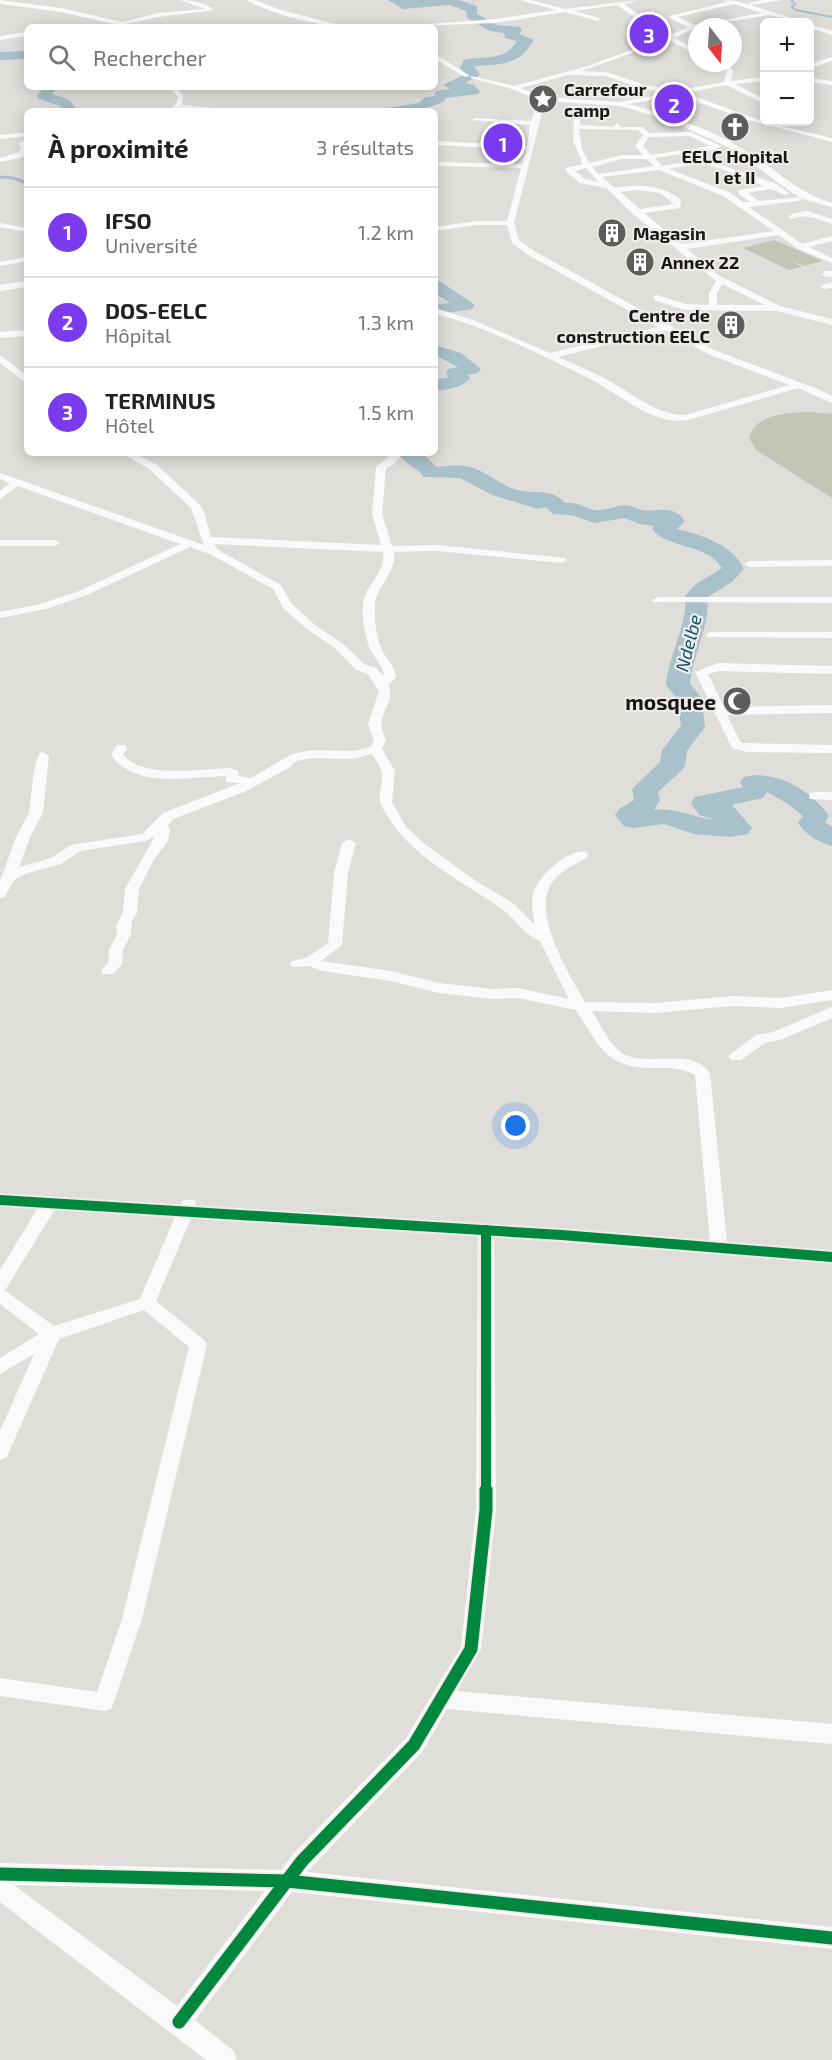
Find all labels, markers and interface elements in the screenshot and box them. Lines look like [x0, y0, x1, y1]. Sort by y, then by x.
pin: 3 [630, 12, 668, 57]
north arrow [688, 18, 742, 72]
map controls [760, 18, 814, 126]
button: + [760, 18, 814, 72]
search box [24, 24, 438, 90]
icon: search [45, 41, 78, 74]
text: Rechercher [93, 44, 206, 70]
button: − [760, 72, 814, 126]
place label: Carrefour camp [564, 78, 647, 121]
pin: 2 [654, 82, 694, 126]
place icon: Carrefour camp [527, 83, 559, 115]
church icon: EELC Hopital I et II [719, 111, 751, 143]
pin: 1 [484, 120, 522, 166]
text: À proximité [48, 132, 189, 163]
text: 3 résultats [316, 135, 414, 159]
place label: EELC Hopital I et II [681, 145, 789, 188]
text: IFSO [105, 207, 152, 233]
building icon: Magasin [596, 217, 628, 249]
text: 1 [63, 220, 72, 244]
text: 1.2 km [358, 220, 414, 244]
place label: Magasin [633, 222, 706, 244]
text: Université [105, 233, 198, 257]
building icon: Annex 22 [624, 246, 656, 278]
place label: Annex 22 [661, 251, 740, 273]
text: DOS-EELC [105, 297, 207, 323]
place label: Centre de construction EELC [557, 304, 710, 347]
building icon: Centre de construction EELC [715, 309, 747, 341]
text: 2 [62, 310, 73, 334]
text: 1.3 km [358, 310, 414, 334]
text: Hôpital [105, 323, 171, 347]
text: TERMINUS [105, 387, 216, 413]
text: 3 [62, 400, 73, 424]
text: 1.5 km [359, 400, 414, 424]
text: Hôtel [105, 413, 154, 437]
water label: Ndelbe [670, 612, 706, 674]
mosque icon: mosquee [721, 685, 753, 717]
place label: mosquee [625, 689, 716, 714]
your location [501, 1111, 530, 1140]

